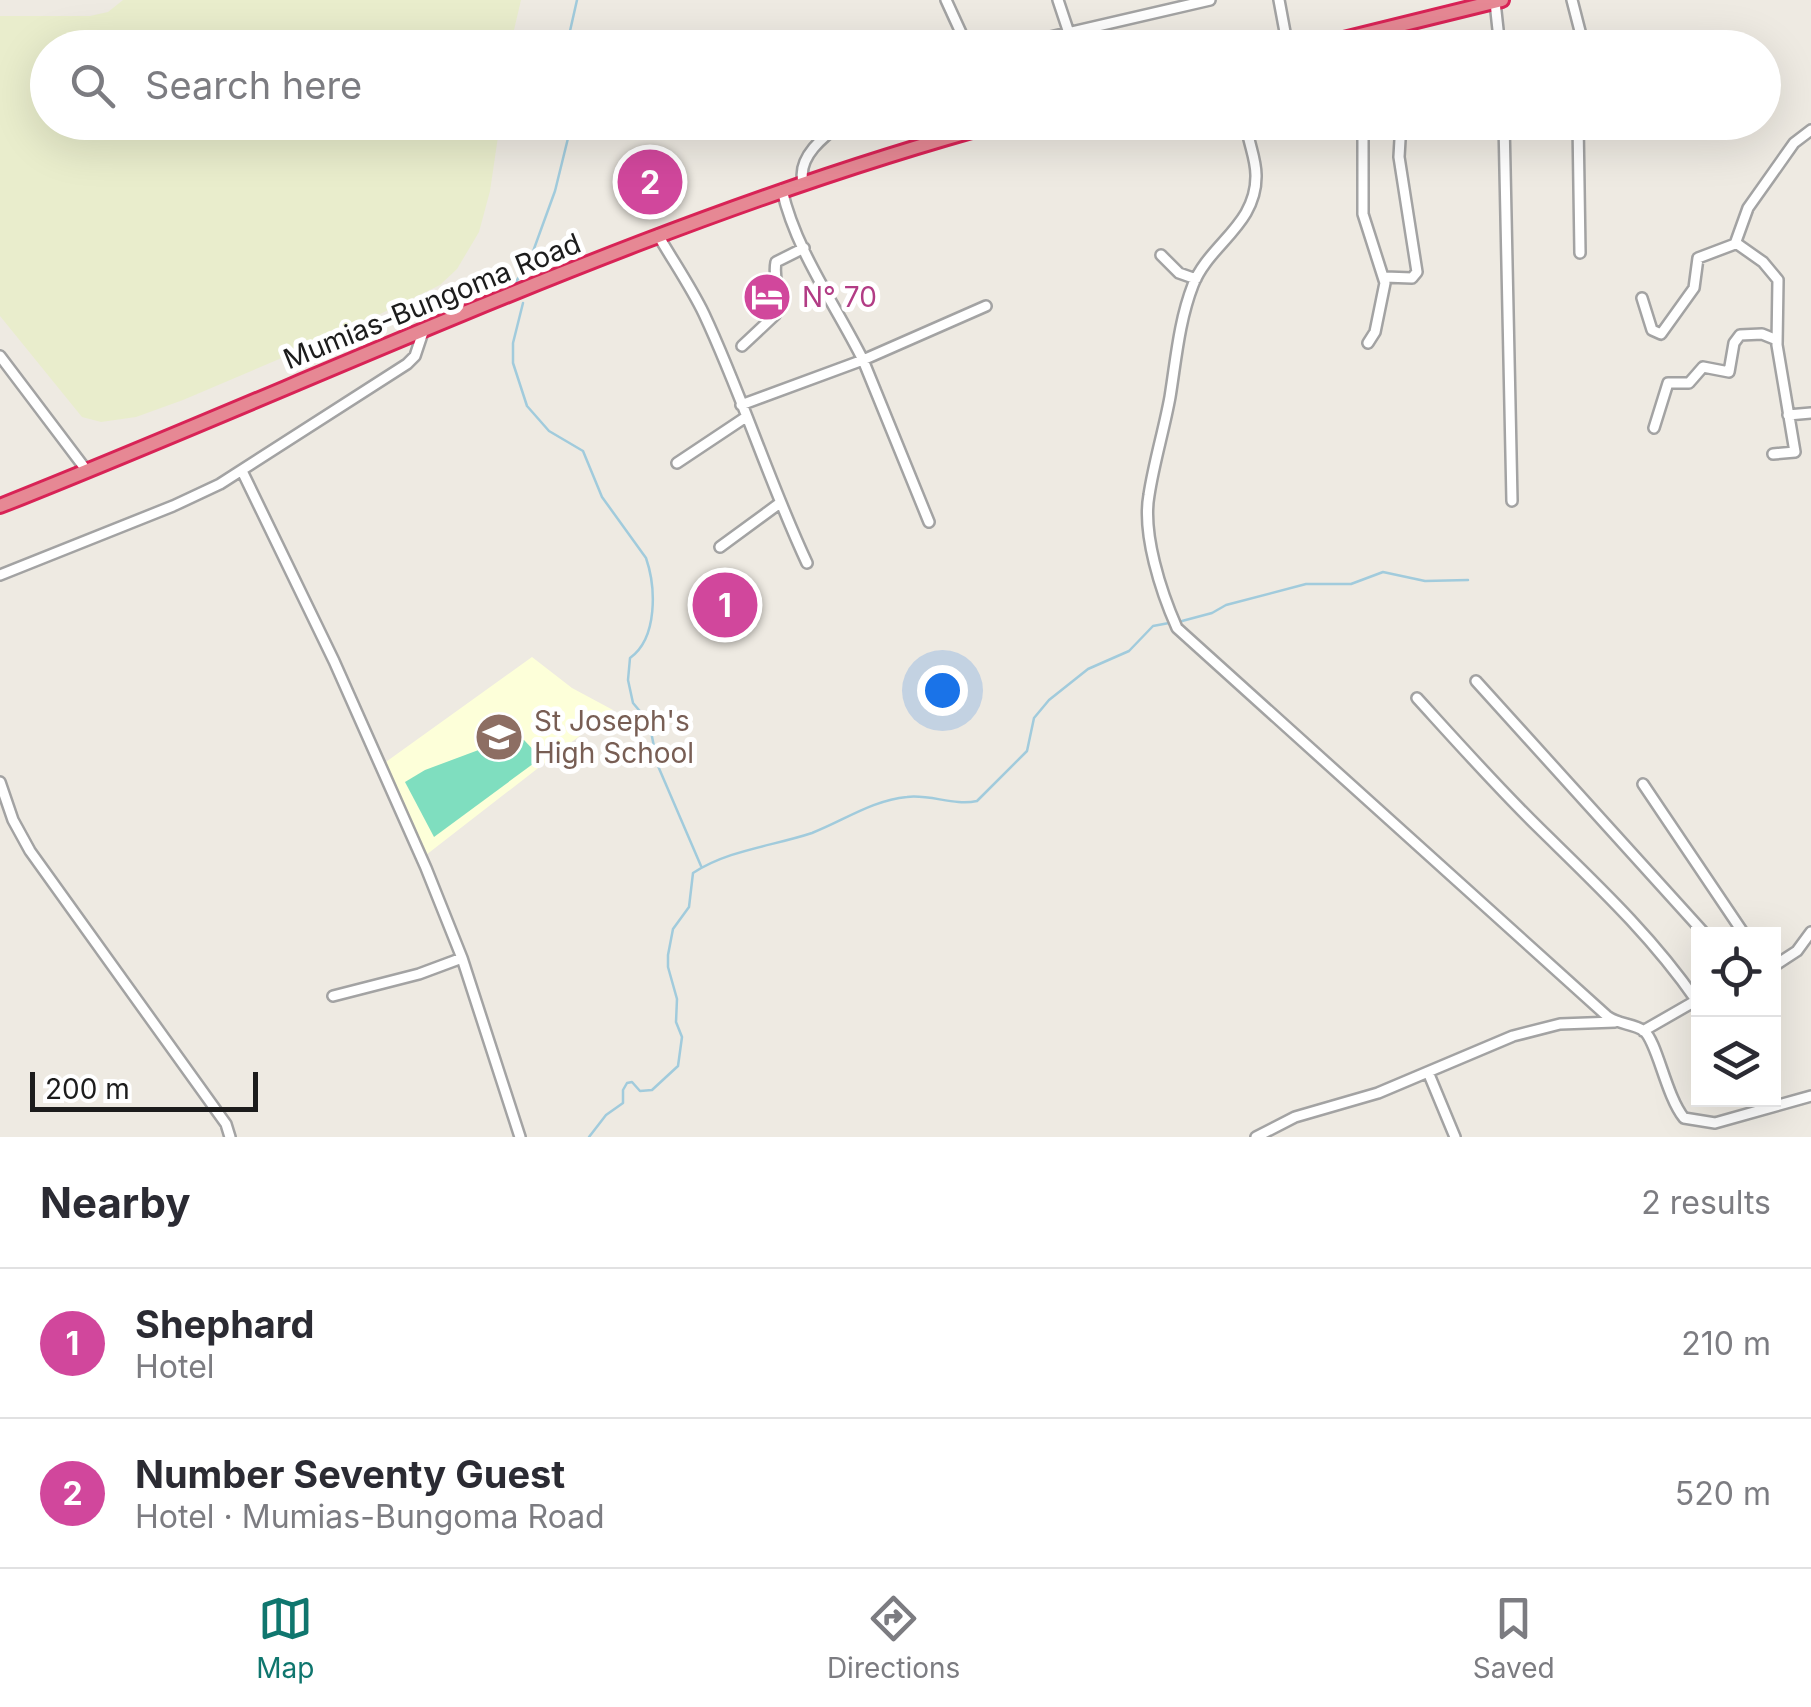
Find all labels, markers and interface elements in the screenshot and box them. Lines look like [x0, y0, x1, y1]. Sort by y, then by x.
search box [30, 30, 1781, 140]
icon: search [65, 58, 120, 113]
text: Search here [145, 62, 362, 108]
pin: 2 [618, 144, 682, 220]
street label: Mumias-Bungoma Road [278, 226, 586, 376]
hotel icon: N° 70 [741, 271, 793, 323]
place label: N° 70 [802, 280, 877, 314]
pin: 1 [692, 568, 758, 642]
your location [917, 665, 968, 716]
place label: St Joseph's High School [534, 704, 694, 770]
school or university icon: St Joseph's High School [473, 711, 525, 763]
map controls [1691, 927, 1781, 1107]
button: locate [1691, 927, 1781, 1017]
button: layers [1691, 1017, 1781, 1107]
scale bar [30, 1067, 258, 1112]
text: 200 m [45, 1072, 130, 1106]
text: Nearby [40, 1177, 191, 1228]
text: 2 results [1641, 1183, 1771, 1222]
text: Shephard [135, 1301, 314, 1347]
text: 1 [66, 1324, 79, 1363]
text: 210 m [1681, 1324, 1771, 1363]
text: Hotel [135, 1347, 215, 1386]
text: Number Seventy Guest [135, 1451, 565, 1497]
text: 2 [62, 1474, 83, 1513]
text: 520 m [1675, 1474, 1771, 1513]
text: Hotel · Mumias-Bungoma Road [135, 1497, 605, 1536]
tab: Map [256, 1591, 314, 1685]
tab: Directions [827, 1591, 960, 1685]
tab: Saved [1473, 1591, 1555, 1685]

